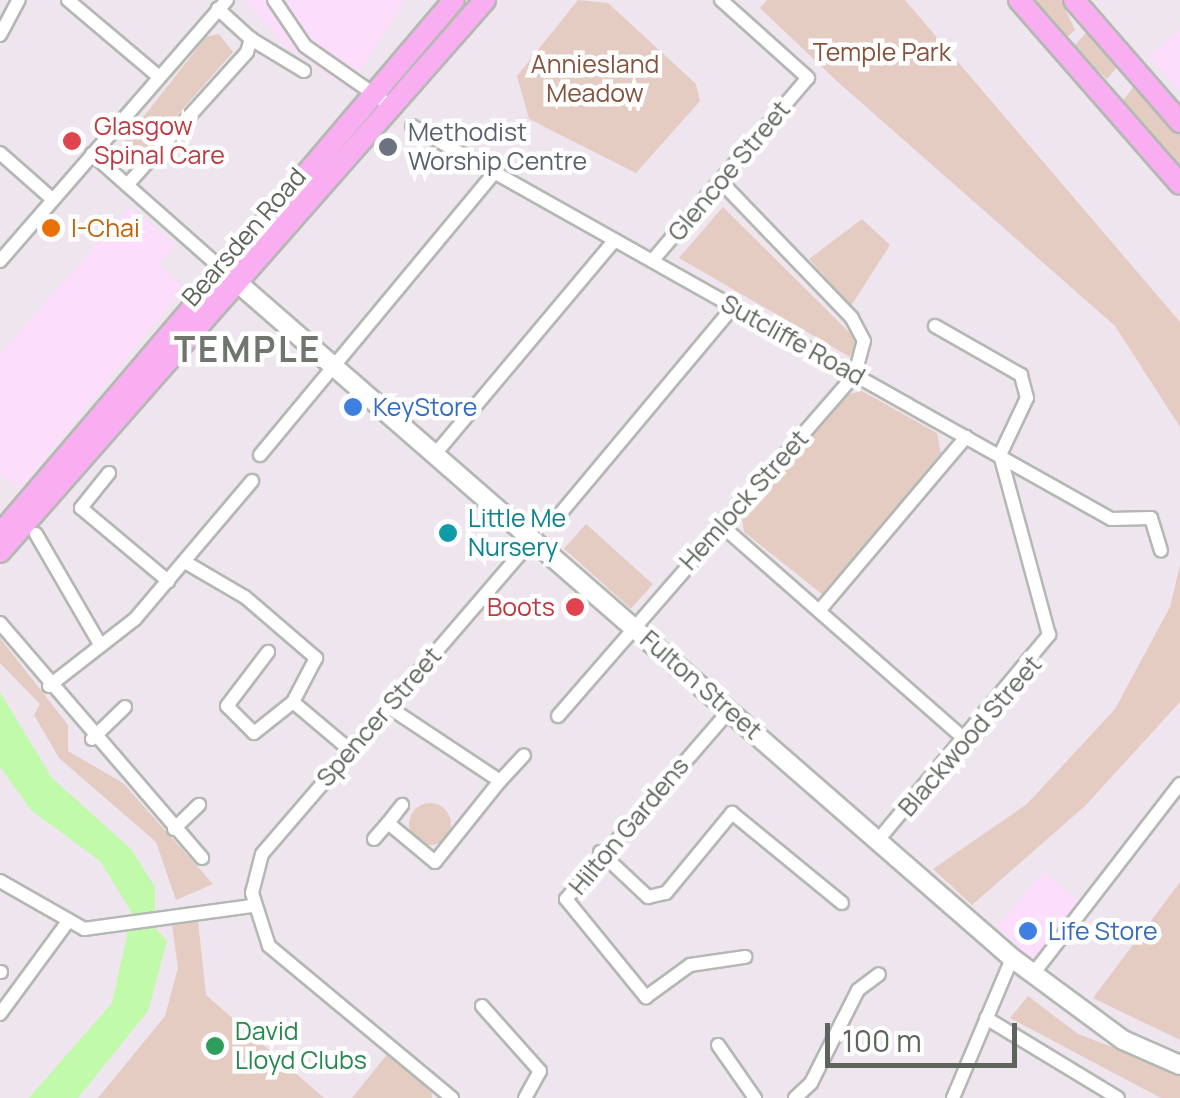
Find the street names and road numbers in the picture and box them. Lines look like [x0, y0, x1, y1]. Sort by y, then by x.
street label: Glencoe Street [662, 95, 796, 247]
street label: Bearsden Road [176, 162, 312, 312]
street label: Sutcliffe Road [716, 288, 870, 392]
street label: Hemlock Street [673, 424, 815, 576]
street label: Fulton Street [634, 624, 768, 746]
street label: Spencer Street [310, 641, 448, 793]
street label: Blackwood Street [892, 650, 1048, 822]
street label: Hilton Gardens [563, 751, 695, 901]

